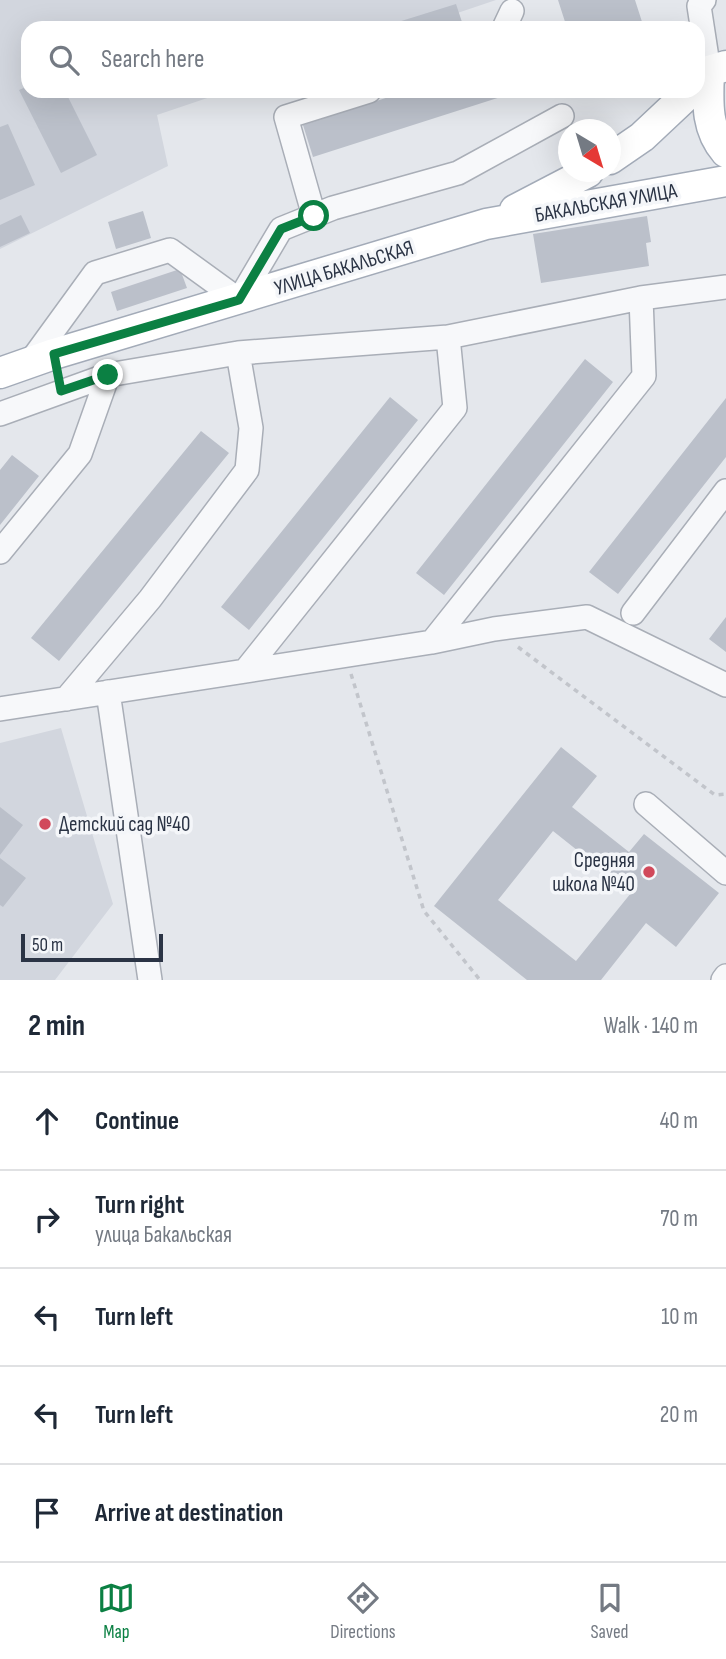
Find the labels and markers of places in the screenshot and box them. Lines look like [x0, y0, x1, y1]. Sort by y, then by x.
place label: Детский сад №40 [59, 812, 190, 837]
marker: Детский сад №40 [37, 816, 53, 832]
place label: Средняя школа №40 [552, 848, 635, 897]
marker: Средняя школа №40 [641, 864, 657, 880]

